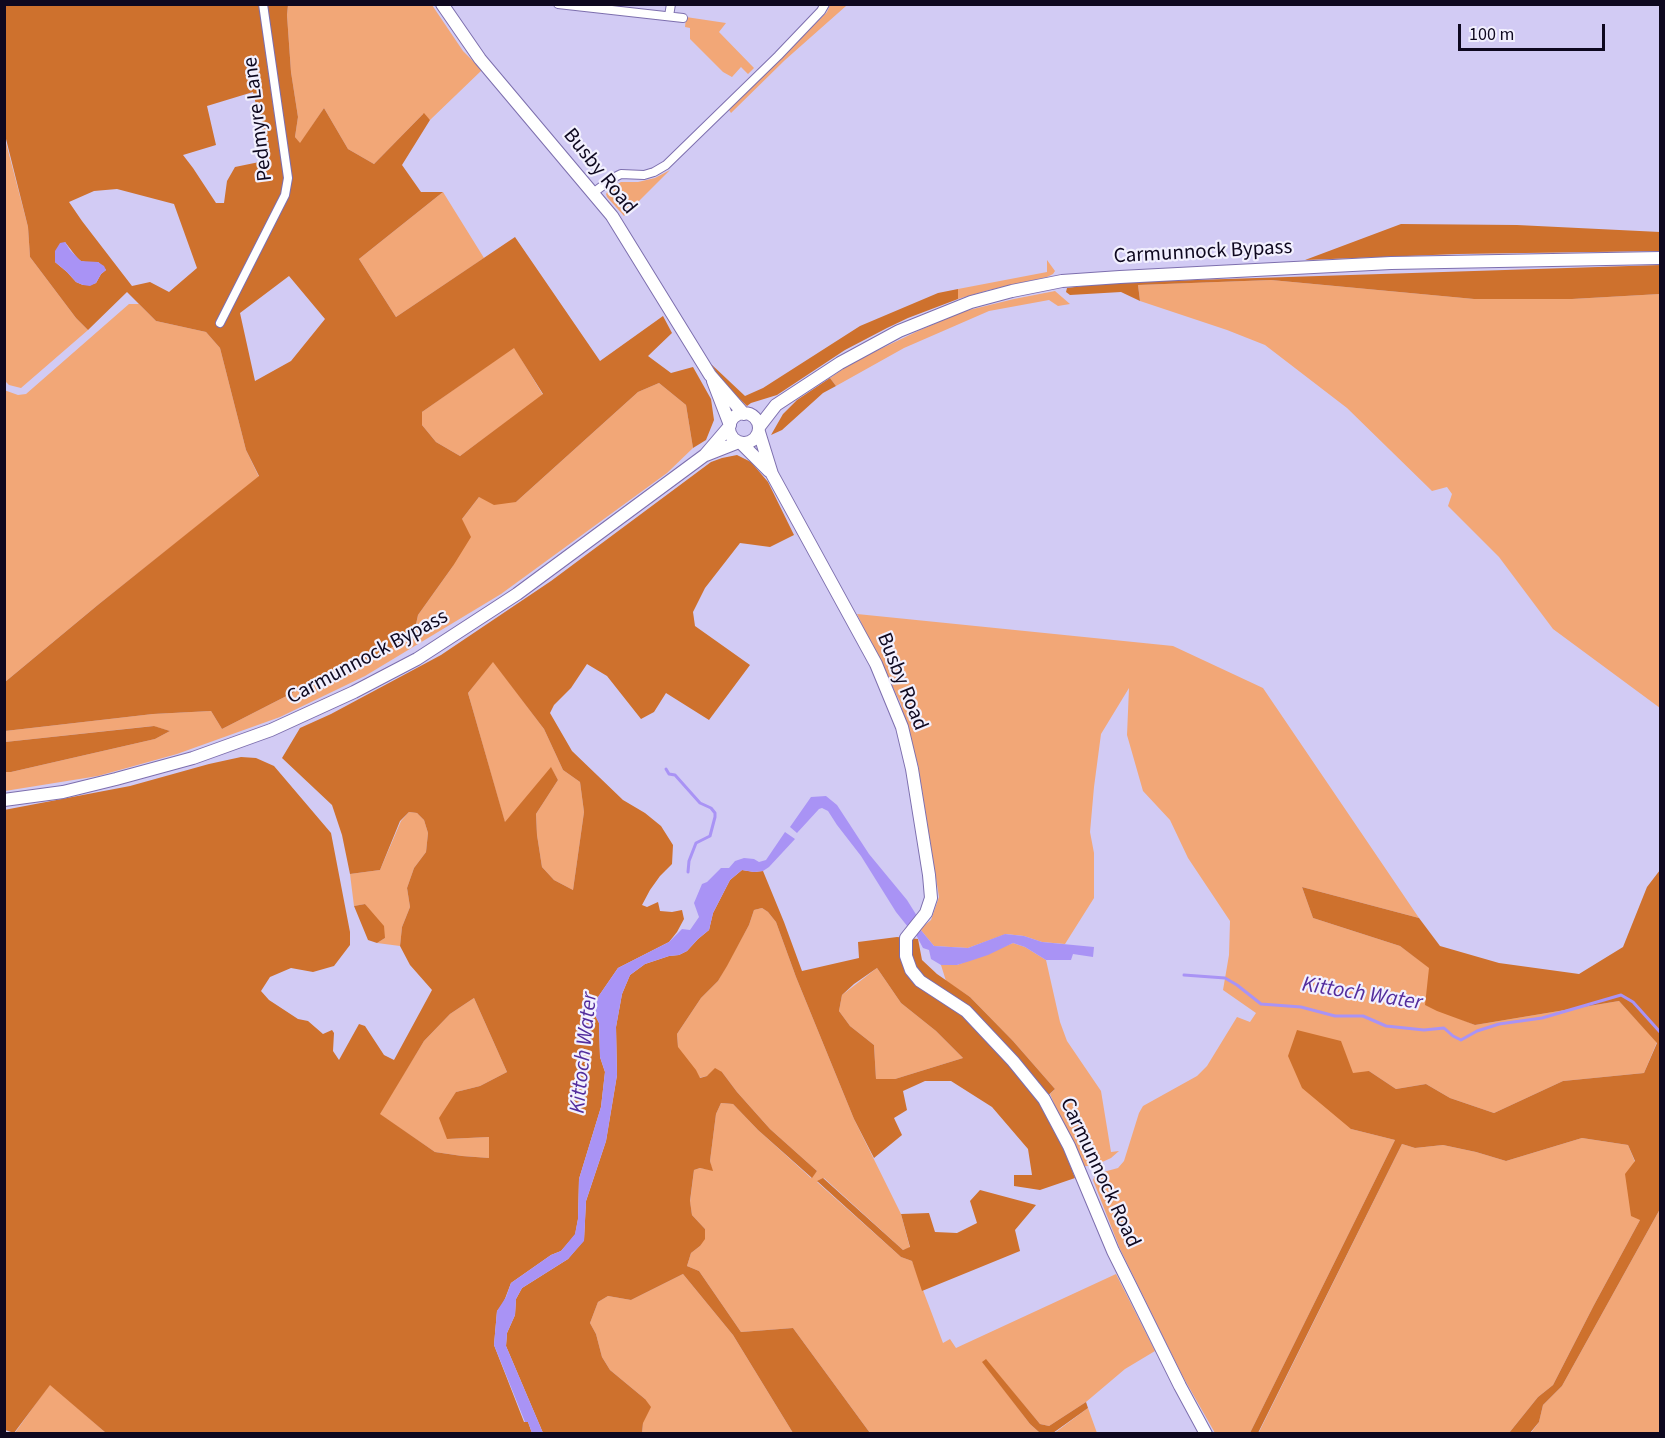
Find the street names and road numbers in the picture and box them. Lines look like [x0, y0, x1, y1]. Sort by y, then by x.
street label: Pedmyre Lane [239, 55, 279, 183]
street label: Busby Road [557, 124, 641, 220]
street label: Carmunnock Bypass [1113, 236, 1293, 270]
street label: Carmunnock Bypass [283, 605, 453, 711]
street label: Busby Road [870, 629, 932, 735]
street label: Carmunnock Road [1053, 1094, 1145, 1252]

